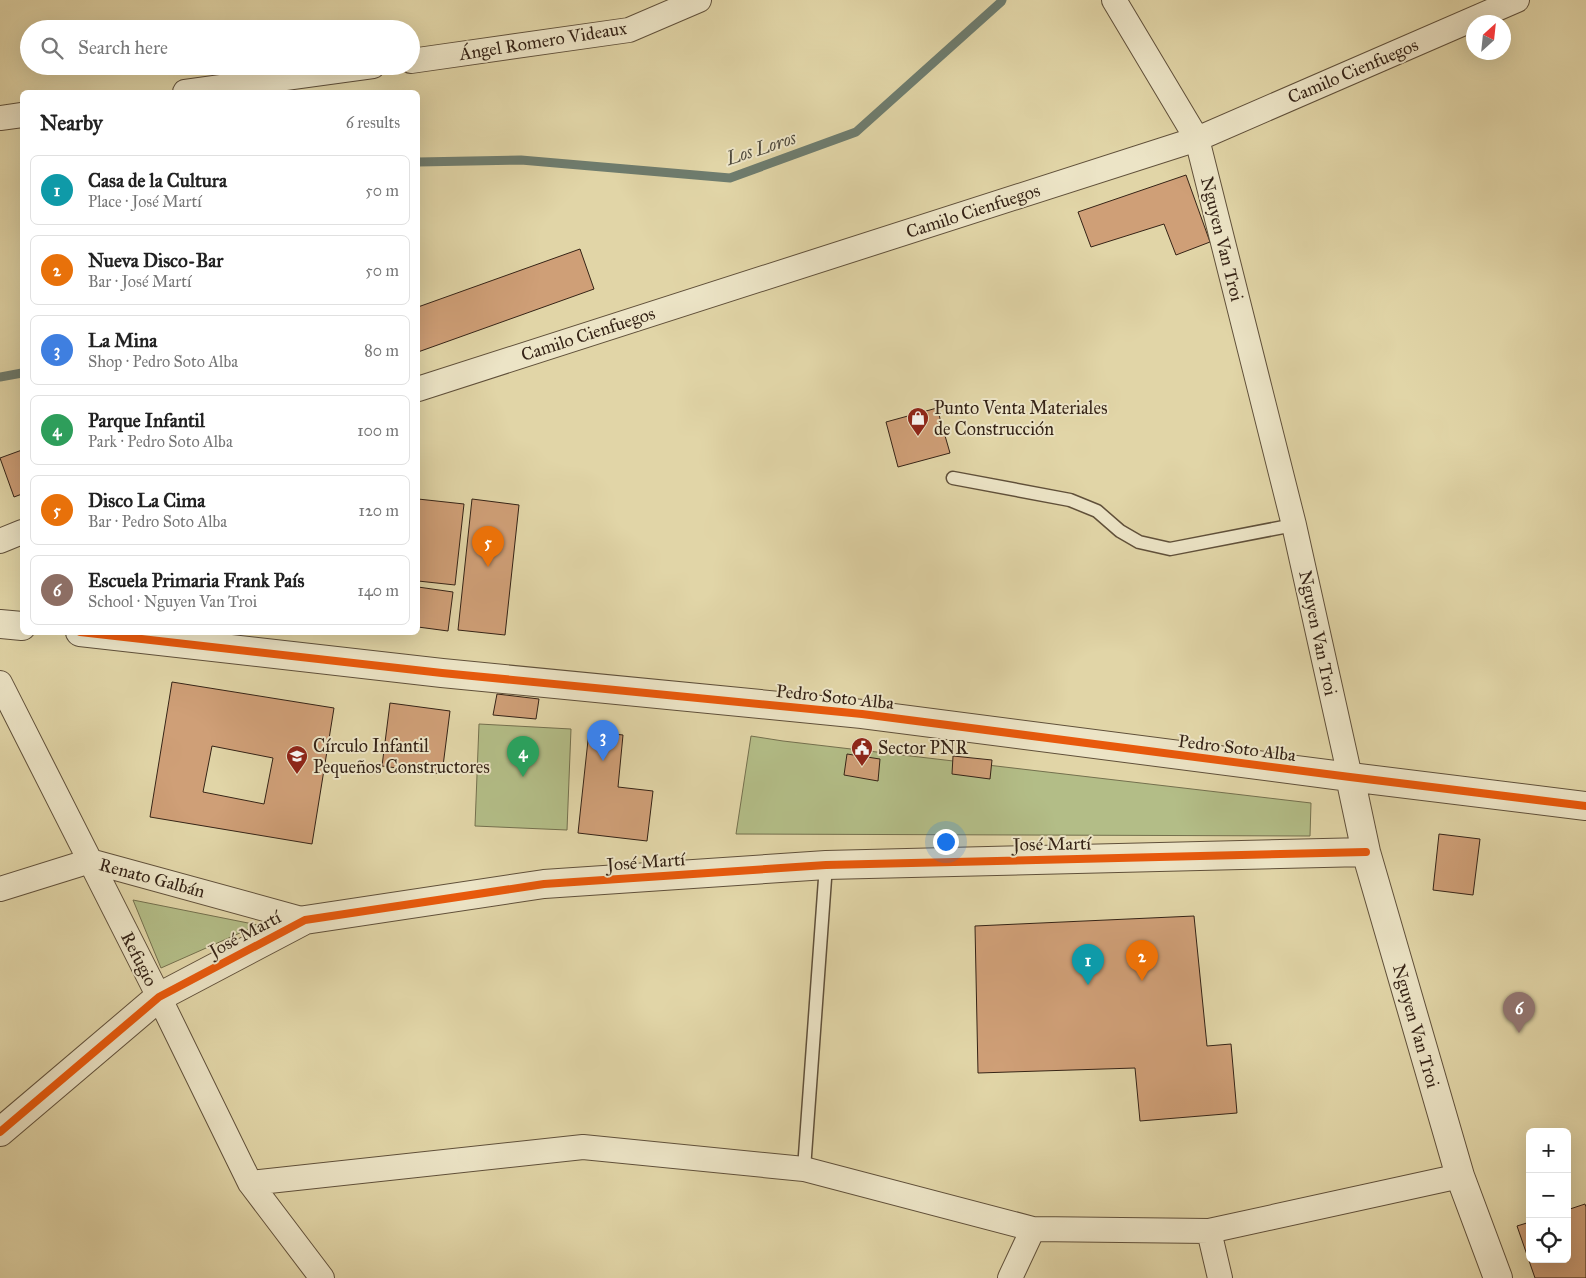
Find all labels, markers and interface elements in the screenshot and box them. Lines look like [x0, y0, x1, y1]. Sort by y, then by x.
street label: Ángel Romero Videaux [456, 15, 629, 66]
north arrow [1466, 15, 1511, 60]
search box [20, 20, 420, 75]
icon: search [38, 34, 66, 62]
street label: Camilo Cienfuegos [1284, 34, 1422, 109]
text: Search here [78, 36, 168, 59]
text: Nearby [40, 110, 103, 136]
text: 6 results [346, 113, 400, 132]
water label: Los Loros [722, 126, 799, 170]
text: Casa de la Cultura [88, 169, 227, 192]
street label: Nguyen Van Troi [1195, 174, 1248, 304]
street label: Camilo Cienfuegos [903, 179, 1043, 244]
text: 1 [54, 181, 60, 200]
text: 50 m [365, 181, 399, 200]
text: Place · José Martí [88, 192, 202, 211]
text: Nueva Disco-Bar [88, 249, 223, 272]
text: 2 [53, 261, 61, 280]
text: 50 m [365, 261, 399, 280]
text: Bar · José Martí [88, 272, 191, 291]
street label: Camilo Cienfuegos [518, 302, 658, 367]
text: La Mina [88, 329, 157, 352]
text: 3 [54, 341, 60, 360]
text: 80 m [364, 341, 399, 360]
text: Shop · Pedro Soto Alba [88, 352, 238, 371]
place label: Punto Venta Materiales de Construcción [934, 397, 1107, 440]
shop icon: Punto Venta Materiales de Construcción [906, 406, 930, 437]
text: Parque Infantil [88, 409, 205, 432]
text: 4 [53, 421, 61, 440]
text: 100 m [357, 421, 399, 440]
text: Park · Pedro Soto Alba [88, 432, 233, 451]
text: Disco La Cima [88, 489, 205, 512]
text: 5 [53, 501, 61, 520]
text: 120 m [359, 501, 399, 520]
text: Bar · Pedro Soto Alba [88, 512, 227, 531]
pin: 5 [472, 526, 504, 567]
street label: Nguyen Van Troi [1293, 568, 1342, 698]
text: Escuela Primaria Frank País [88, 569, 304, 592]
text: 6 [53, 581, 61, 600]
text: 140 m [358, 581, 399, 600]
text: School · Nguyen Van Troi [88, 592, 257, 611]
street label: Pedro Soto Alba [775, 680, 895, 714]
pin: 3 [587, 720, 619, 761]
street label: Pedro Soto Alba [1177, 730, 1298, 766]
place label: Círculo Infantil Pequeños Constructores [313, 735, 490, 779]
pin: 4 [507, 736, 539, 777]
public building icon: Sector PNR [850, 736, 874, 767]
place label: Sector PNR [878, 737, 969, 759]
school or university icon: Círculo Infantil Pequeños Constructores [285, 744, 309, 775]
your location [933, 829, 959, 855]
street label: José Martí [1011, 832, 1092, 857]
street label: José Martí [604, 848, 687, 877]
street label: Renato Galbán [97, 853, 208, 903]
street label: José Martí [204, 905, 286, 964]
street label: Refugio [115, 928, 162, 990]
pin: 2 [1126, 940, 1158, 981]
pin: 1 [1072, 944, 1104, 985]
street label: Nguyen Van Troi [1387, 962, 1444, 1091]
pin: 6 [1503, 992, 1535, 1033]
map controls [1526, 1128, 1571, 1263]
button: + [1526, 1128, 1571, 1173]
button: − [1526, 1173, 1571, 1218]
button: locate [1526, 1218, 1571, 1263]

